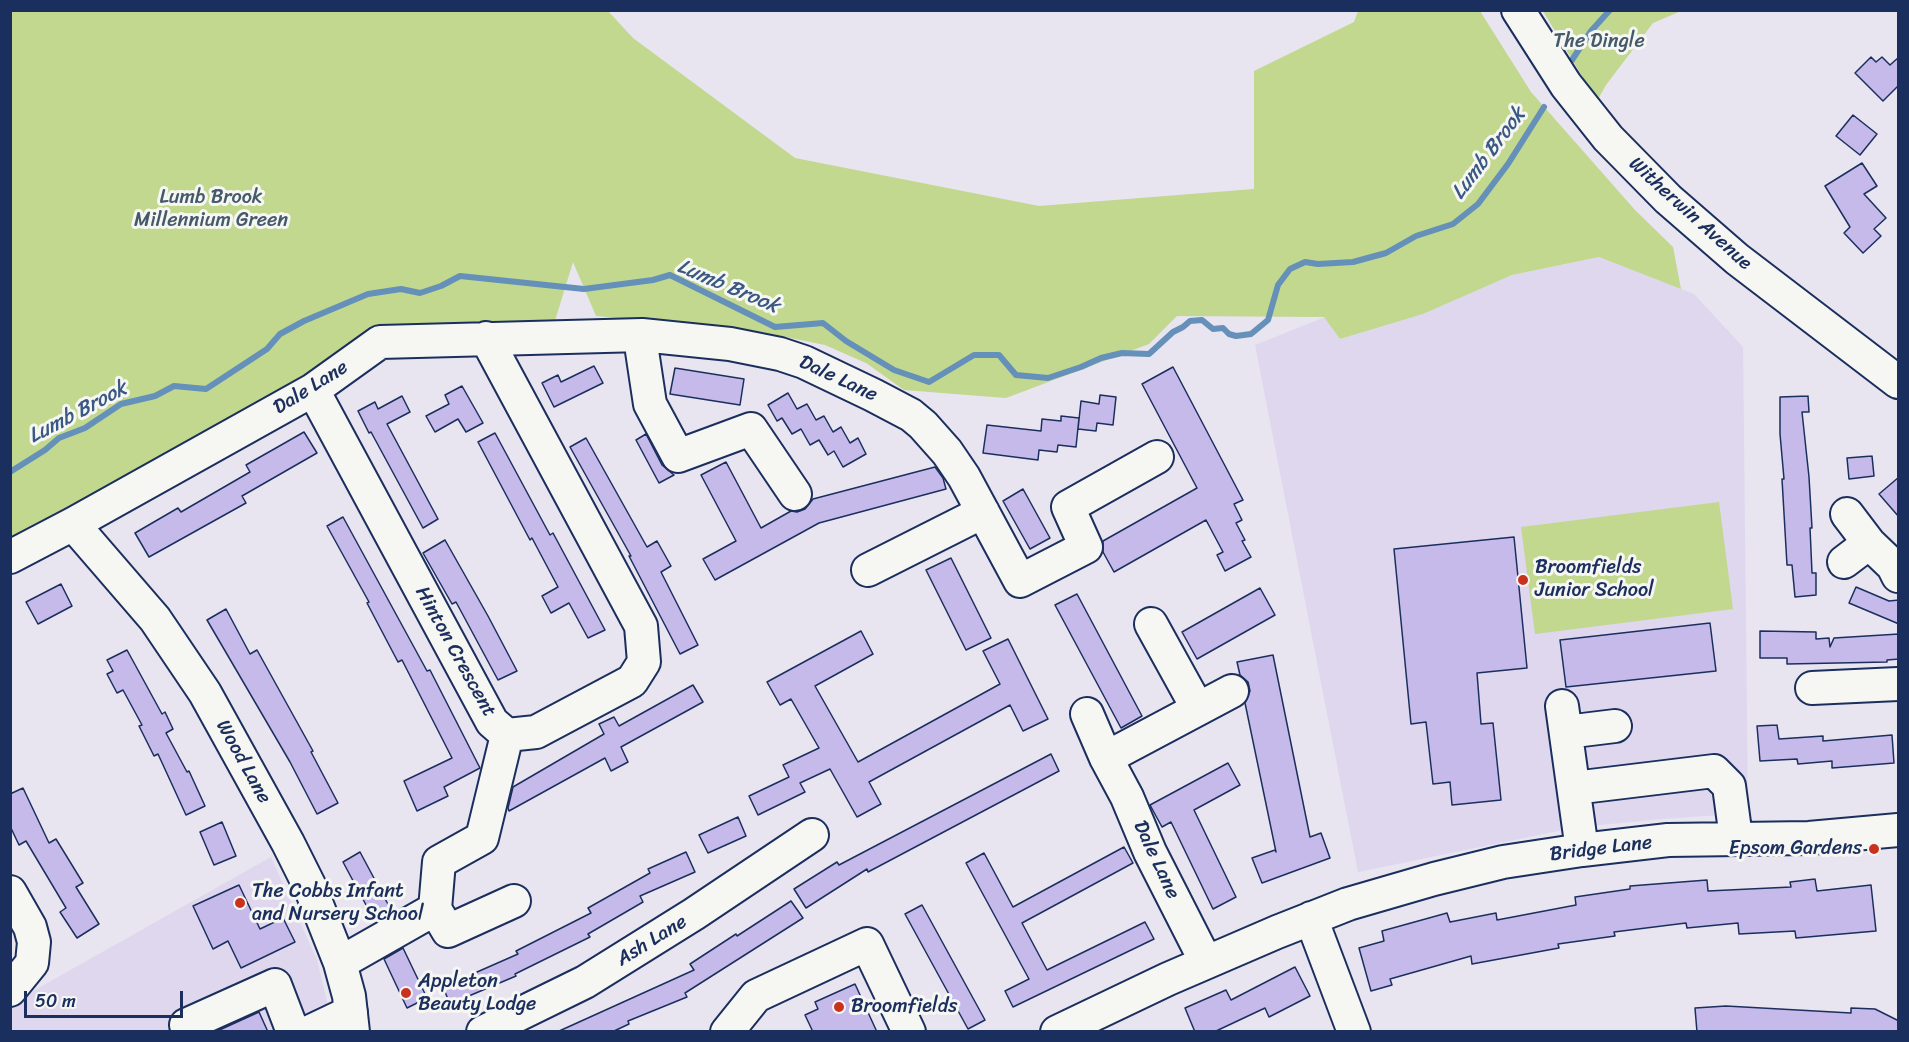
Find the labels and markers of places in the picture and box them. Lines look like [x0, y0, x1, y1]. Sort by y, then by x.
place label: Broomfields Junior School [1535, 556, 1654, 603]
marker: Broomfields Junior School [1516, 573, 1530, 587]
place label: Epsom Gardens [1729, 837, 1862, 861]
marker: Epsom Gardens [1867, 842, 1881, 856]
place label: The Cobbs Infant and Nursery School [252, 880, 424, 927]
marker: The Cobbs Infant and Nursery School [233, 896, 247, 910]
place label: Appleton Beauty Lodge [418, 970, 536, 1017]
marker: Appleton Beauty Lodge [399, 986, 413, 1000]
place label: Broomfields [851, 995, 957, 1019]
marker: Broomfields [832, 1000, 846, 1014]

